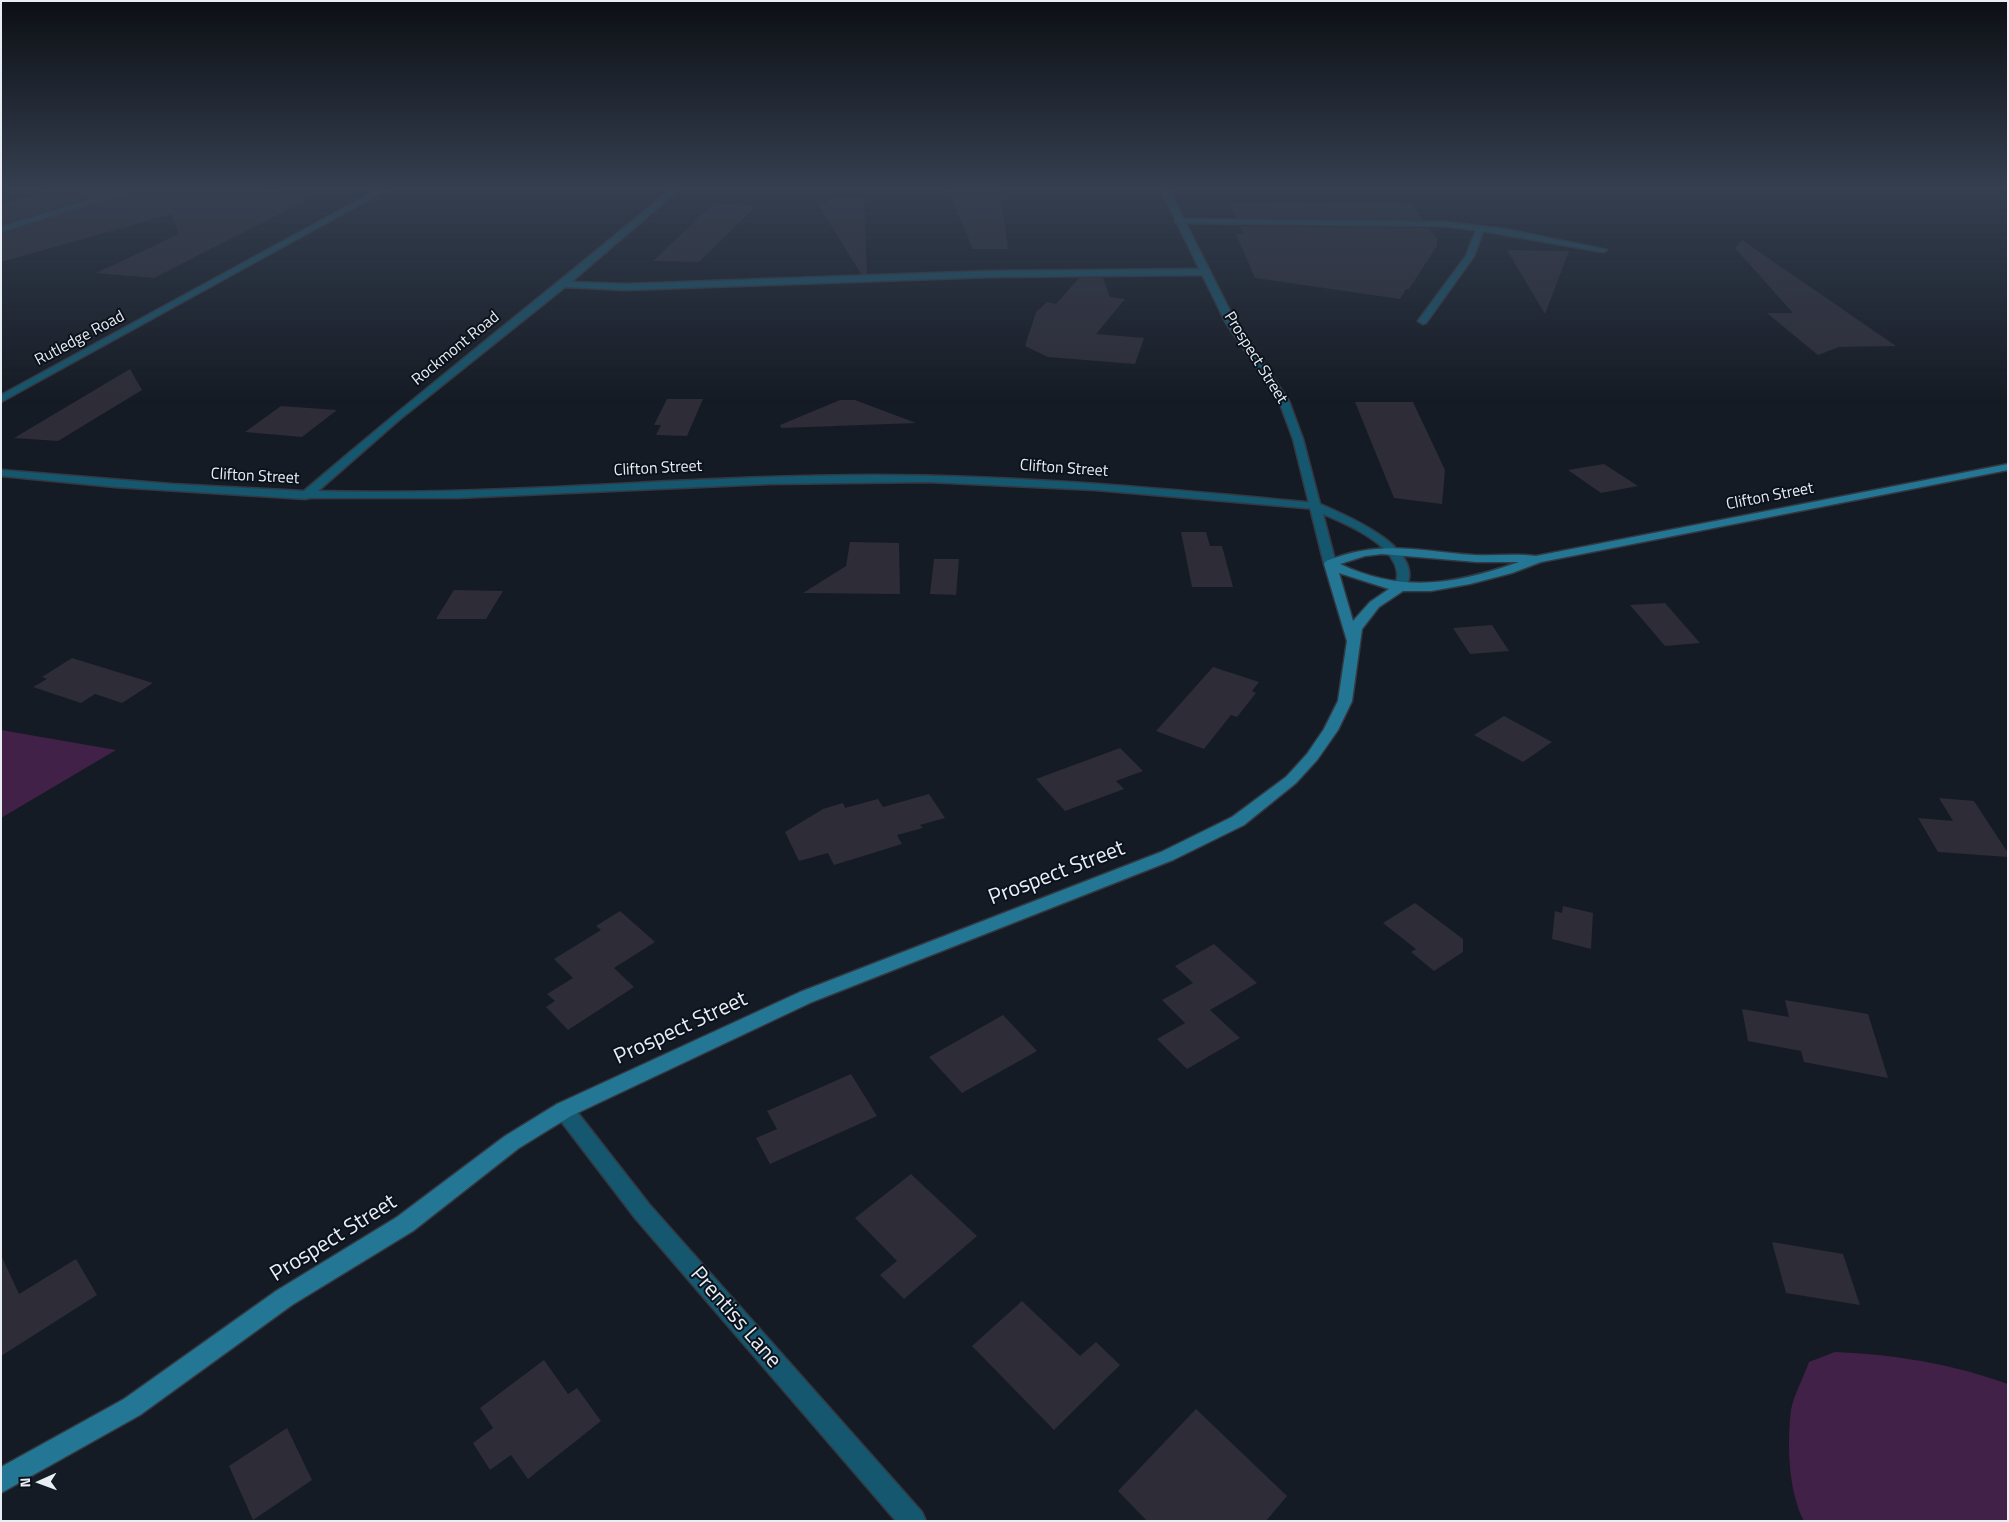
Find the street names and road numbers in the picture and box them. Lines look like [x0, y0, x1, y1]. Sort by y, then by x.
street label: Rutledge Road [32, 307, 128, 371]
street label: Rockmont Road [408, 308, 504, 390]
street label: Prospect Street [1219, 309, 1291, 407]
street label: Clifton Street [1019, 456, 1109, 482]
street label: Clifton Street [613, 457, 703, 481]
street label: Clifton Street [210, 465, 300, 489]
street label: Clifton Street [1725, 479, 1815, 515]
street label: Prospect Street [985, 836, 1129, 912]
street label: Prospect Street [610, 987, 752, 1071]
street label: Prospect Street [266, 1190, 402, 1288]
street label: Prentiss Lane [684, 1262, 786, 1374]

